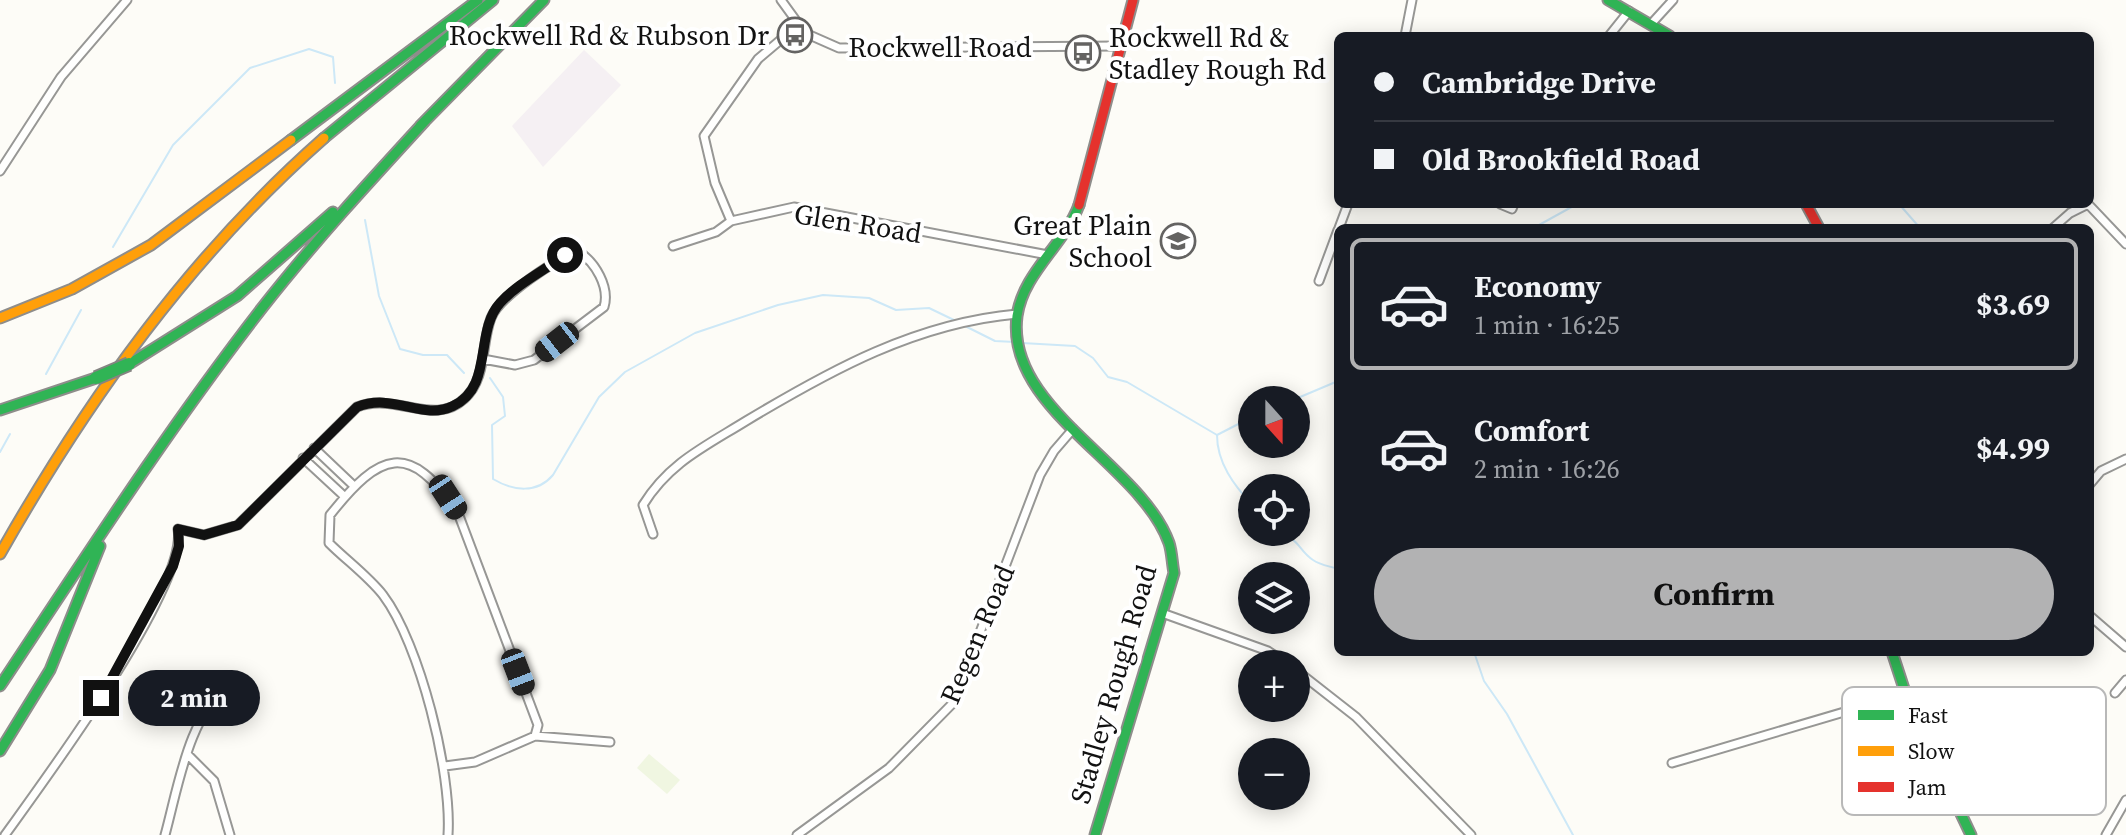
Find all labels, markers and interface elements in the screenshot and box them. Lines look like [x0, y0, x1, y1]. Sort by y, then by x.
place label: Rockwell Rd & Rubson Dr [449, 16, 769, 54]
bus stop icon: Rockwell Rd & Rubson Dr [776, 16, 814, 54]
place label: Rockwell Rd & Stadley Rough Rd [1109, 18, 1326, 88]
street label: Rockwell Road [848, 28, 1032, 66]
bus stop icon: Rockwell Rd & Stadley Rough Rd [1064, 34, 1102, 72]
text: Cambridge Drive [1422, 62, 1656, 103]
text: Old Brookfield Road [1422, 139, 1700, 180]
street label: Glen Road [791, 194, 925, 252]
place label: Great Plain School [1013, 206, 1152, 276]
school or university icon: Great Plain School [1159, 222, 1197, 260]
route start [547, 237, 583, 273]
text: Economy [1474, 266, 1602, 307]
icon: car [1378, 268, 1450, 340]
text: $3.69 [1976, 284, 2050, 325]
text: 1 min · 16:25 [1474, 307, 1620, 343]
car [531, 318, 583, 366]
north arrow [1238, 386, 1310, 458]
map controls [1238, 386, 1310, 810]
text: Comfort [1474, 410, 1589, 451]
icon: car [1378, 412, 1450, 484]
text: $4.99 [1976, 428, 2050, 469]
text: 2 min · 16:26 [1474, 451, 1620, 487]
car [425, 470, 471, 524]
button: locate [1238, 474, 1310, 546]
button: Confirm [1374, 548, 2054, 640]
street label: Regen Road [931, 559, 1023, 709]
street label: Stadley Rough Road [1061, 560, 1165, 808]
button: layers [1238, 562, 1310, 634]
car [498, 645, 538, 699]
button: + [1238, 650, 1310, 722]
callout: 2 min [129, 670, 261, 726]
route end [83, 680, 119, 716]
text: 2 min [160, 680, 228, 716]
legend [1842, 687, 2106, 815]
text: Fast [1908, 700, 1949, 730]
text: Slow [1908, 736, 1955, 766]
button: − [1238, 738, 1310, 810]
text: Jam [1907, 772, 1947, 802]

